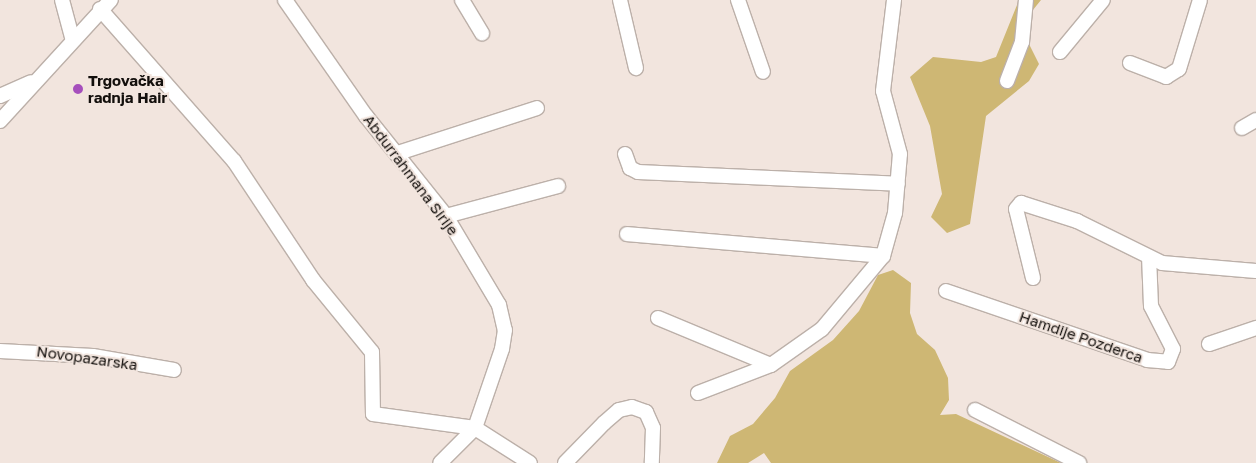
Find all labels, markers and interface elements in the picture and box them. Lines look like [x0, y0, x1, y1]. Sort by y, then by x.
place label: Trgovačka radnja Hair [88, 71, 167, 106]
marker: Trgovačka radnja Hair [72, 83, 84, 95]
street label: Abdurrahmana Sirije [360, 111, 462, 239]
street label: Hamdije Pozderca [1017, 307, 1145, 367]
street label: Novopazarska [35, 342, 139, 374]

